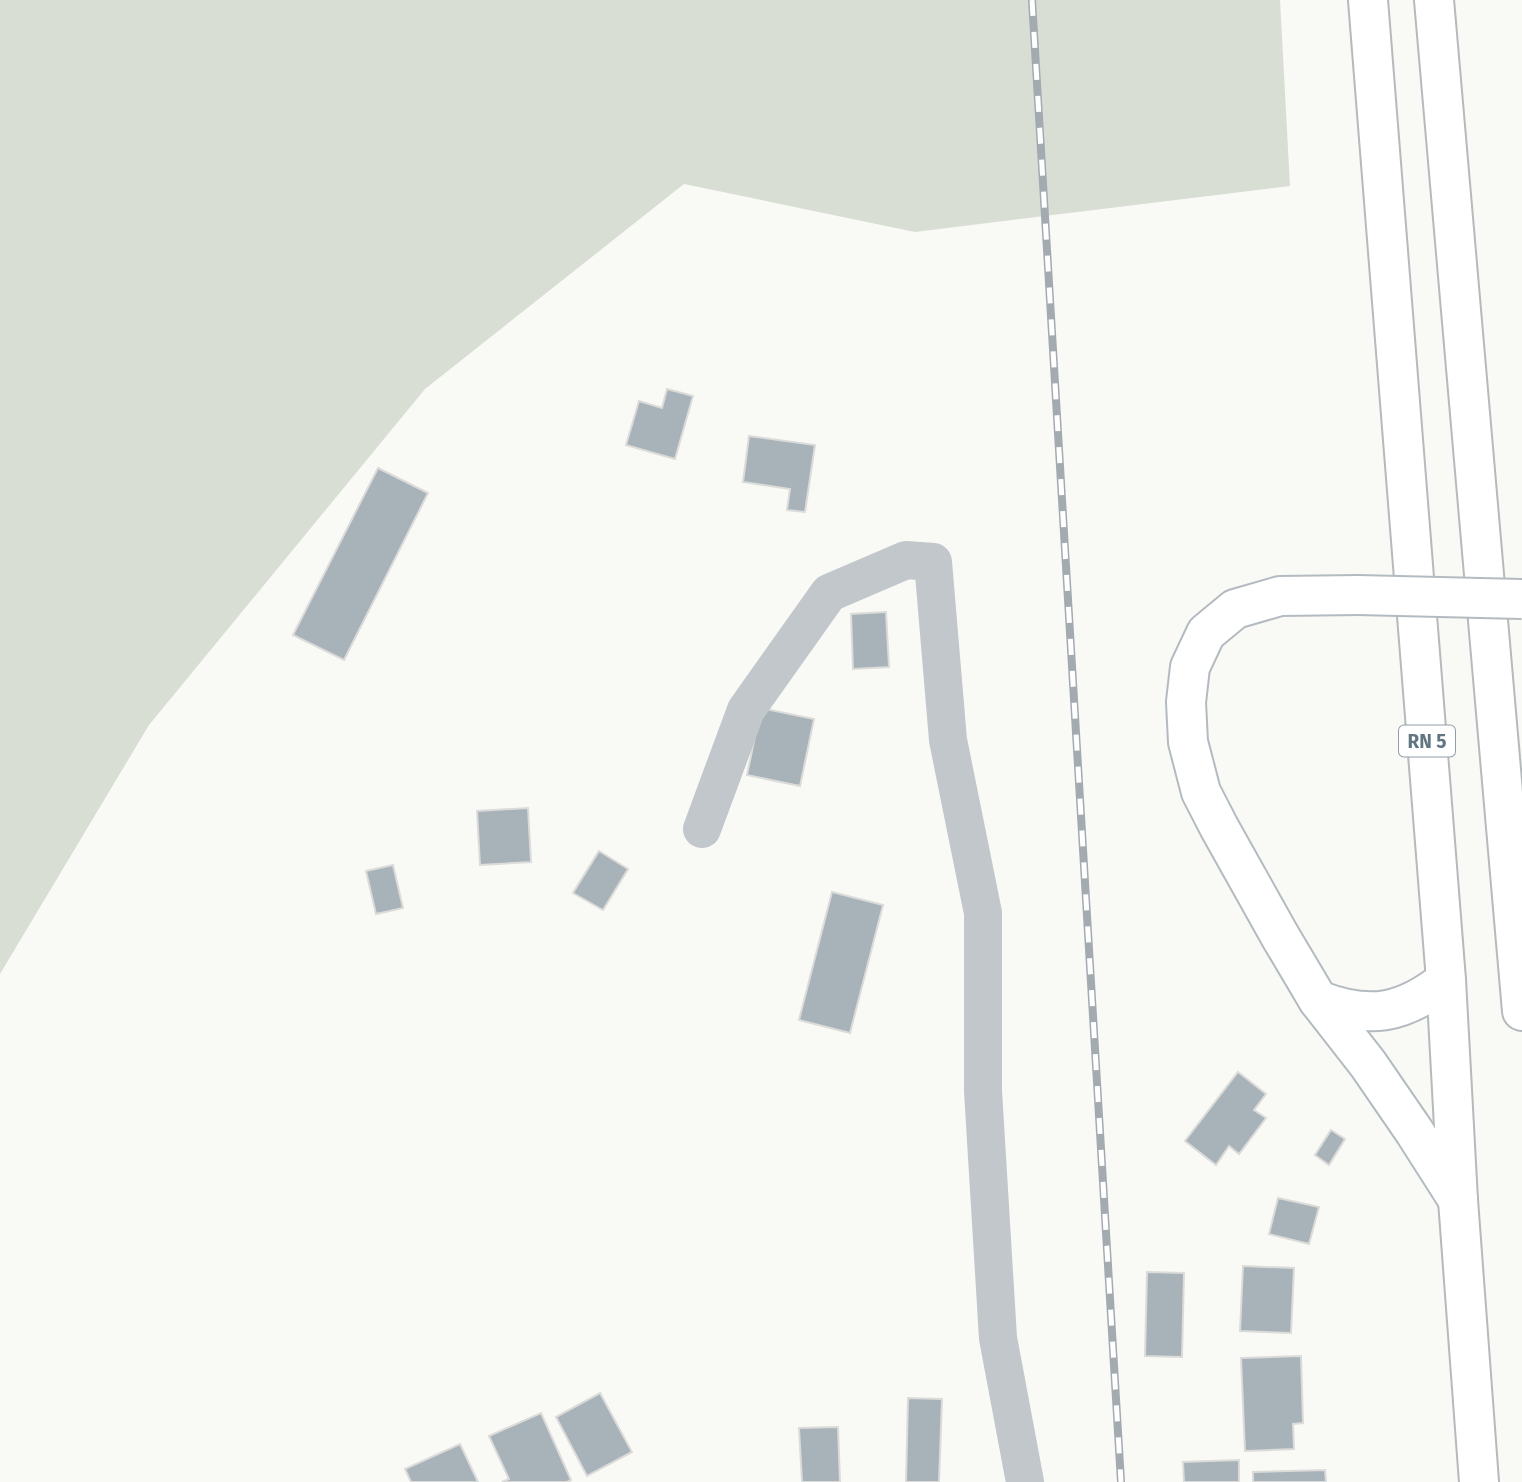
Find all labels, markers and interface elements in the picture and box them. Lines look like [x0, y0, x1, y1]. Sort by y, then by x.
road number: RN 5 [1399, 726, 1455, 756]

